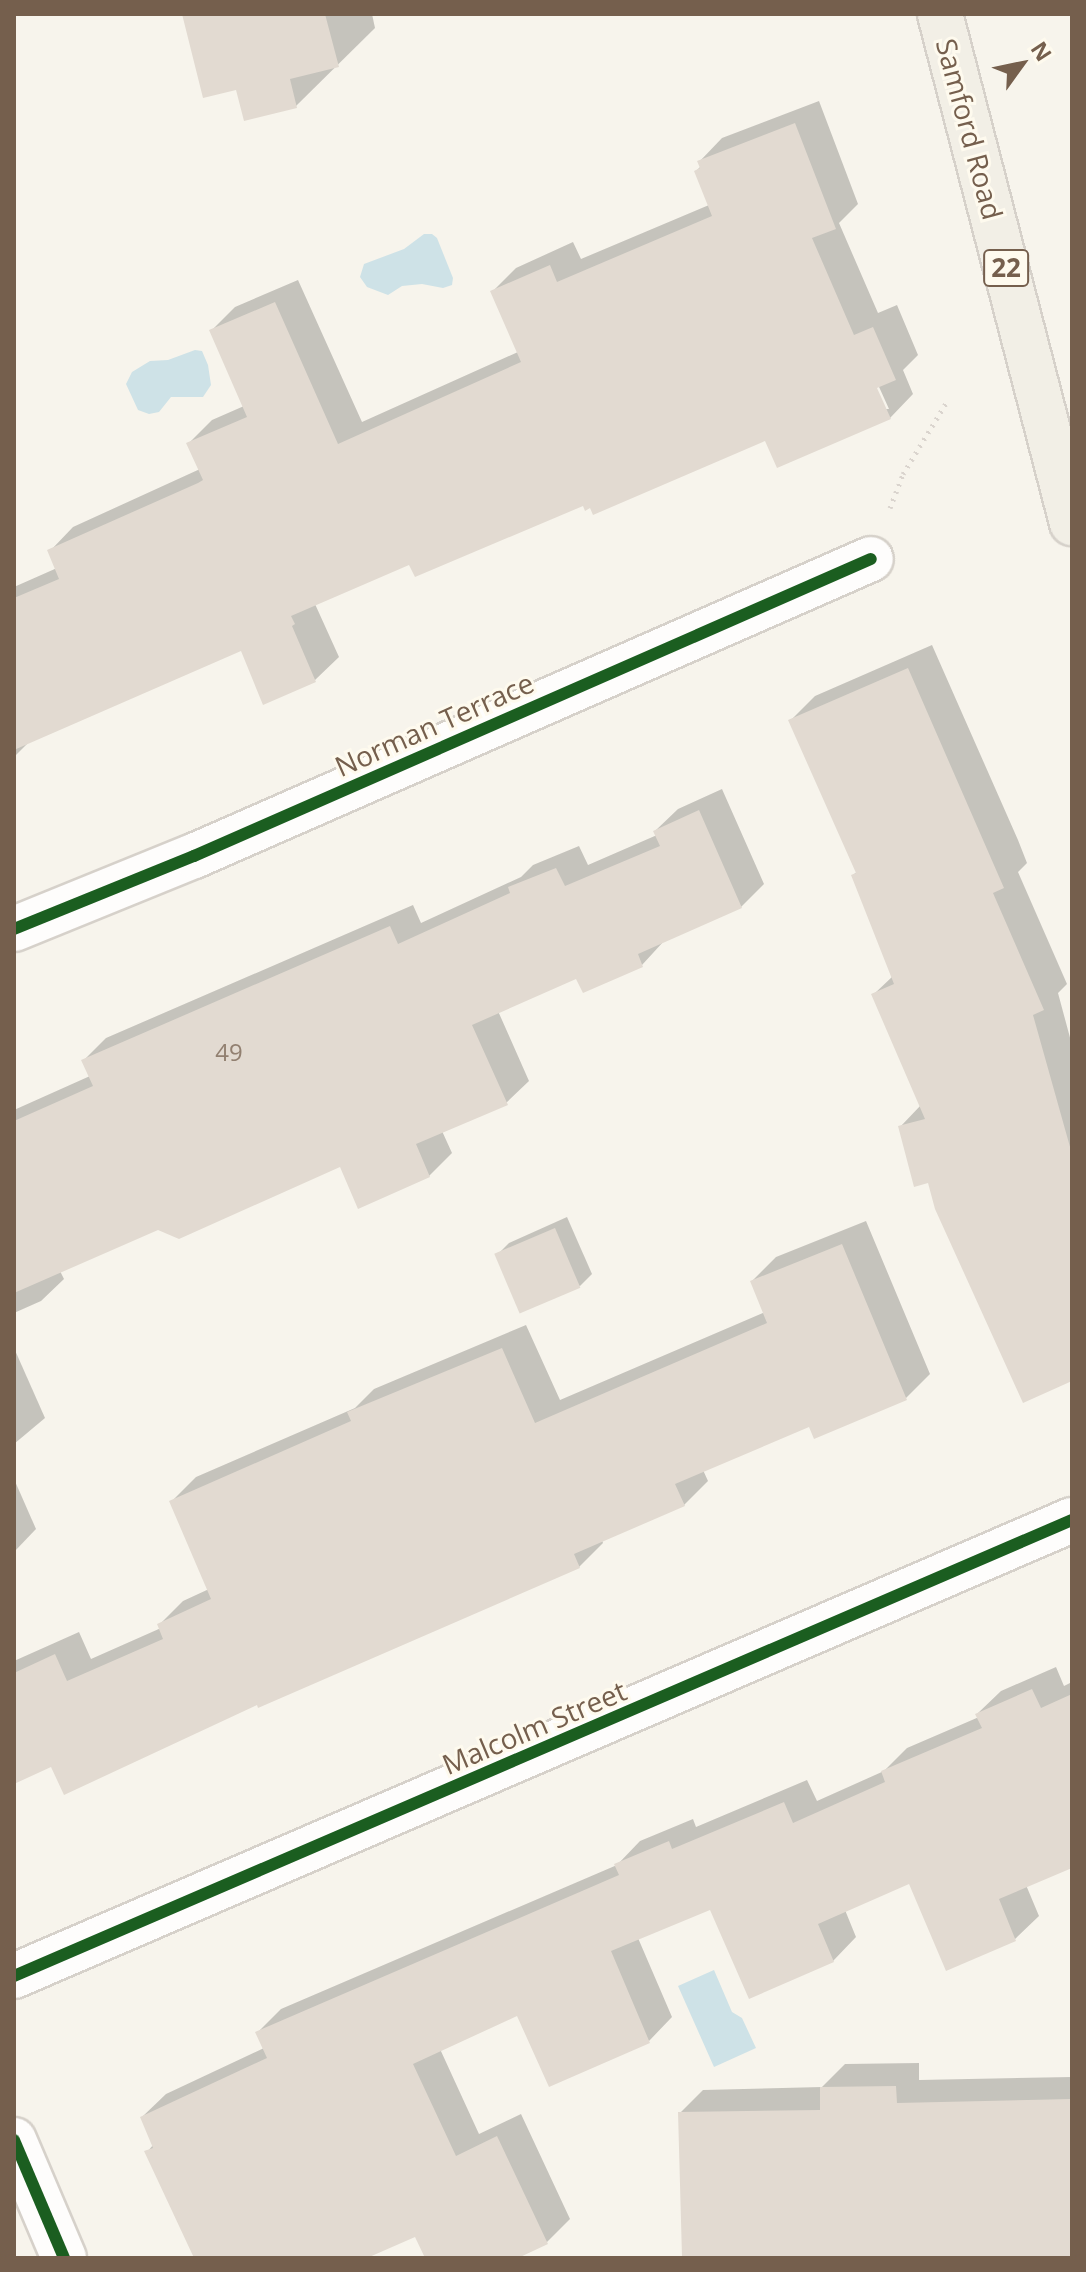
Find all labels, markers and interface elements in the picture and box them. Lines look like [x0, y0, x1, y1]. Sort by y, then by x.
north arrow [982, 24, 1062, 104]
street label: Samford Road [930, 35, 1010, 223]
text: N [1025, 35, 1060, 67]
road number: 22 [982, 246, 1030, 290]
street label: Norman Terrace [329, 665, 539, 783]
house number: 49 [215, 1038, 243, 1066]
street label: Malcolm Street [437, 1673, 631, 1781]

